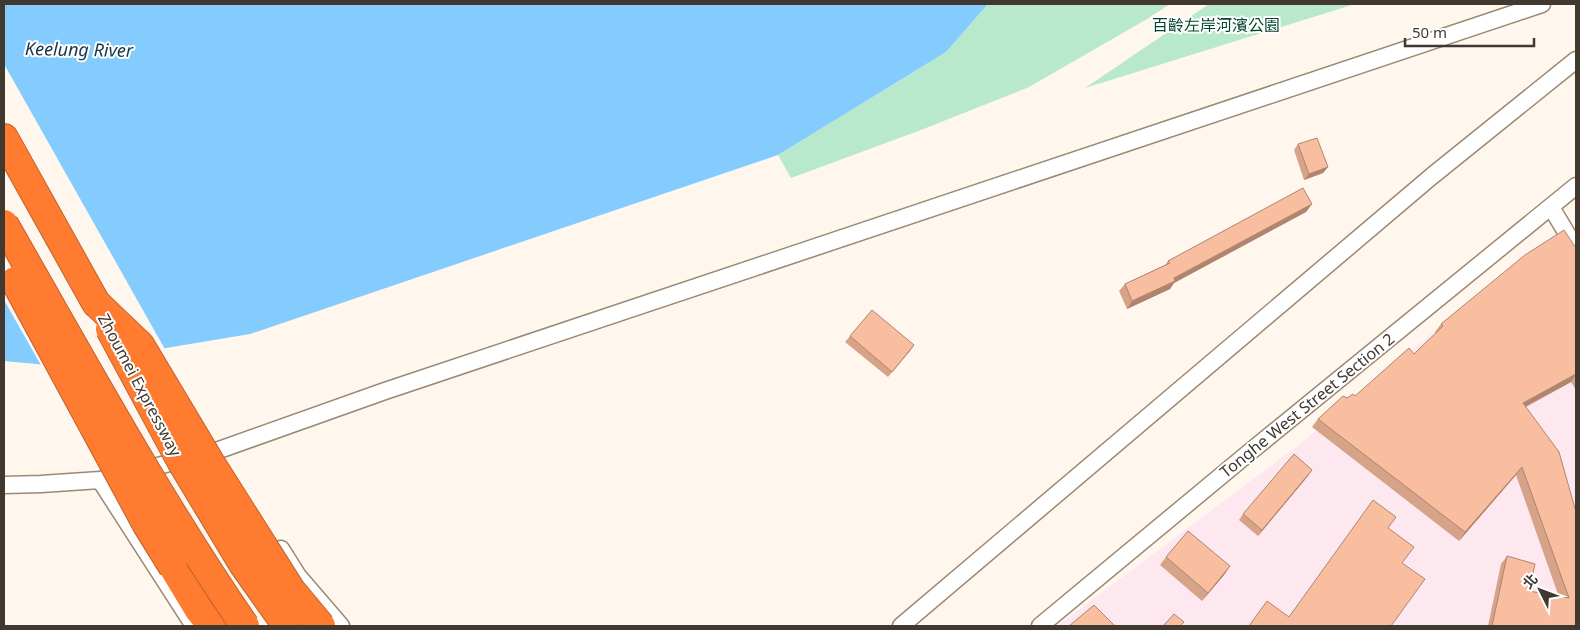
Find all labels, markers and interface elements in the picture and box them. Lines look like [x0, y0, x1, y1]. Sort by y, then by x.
park label: 百齡左岸河濱公園 [1152, 14, 1280, 36]
scale bar [1405, 15, 1534, 47]
text: 50 m [1412, 22, 1447, 42]
water label: Keelung River [25, 36, 134, 62]
street label: Zhoumei Expressway [93, 310, 187, 461]
street label: Tonghe West Street Section 2 [1215, 328, 1399, 482]
north arrow [1515, 565, 1565, 615]
text: 北 [1518, 569, 1542, 593]

